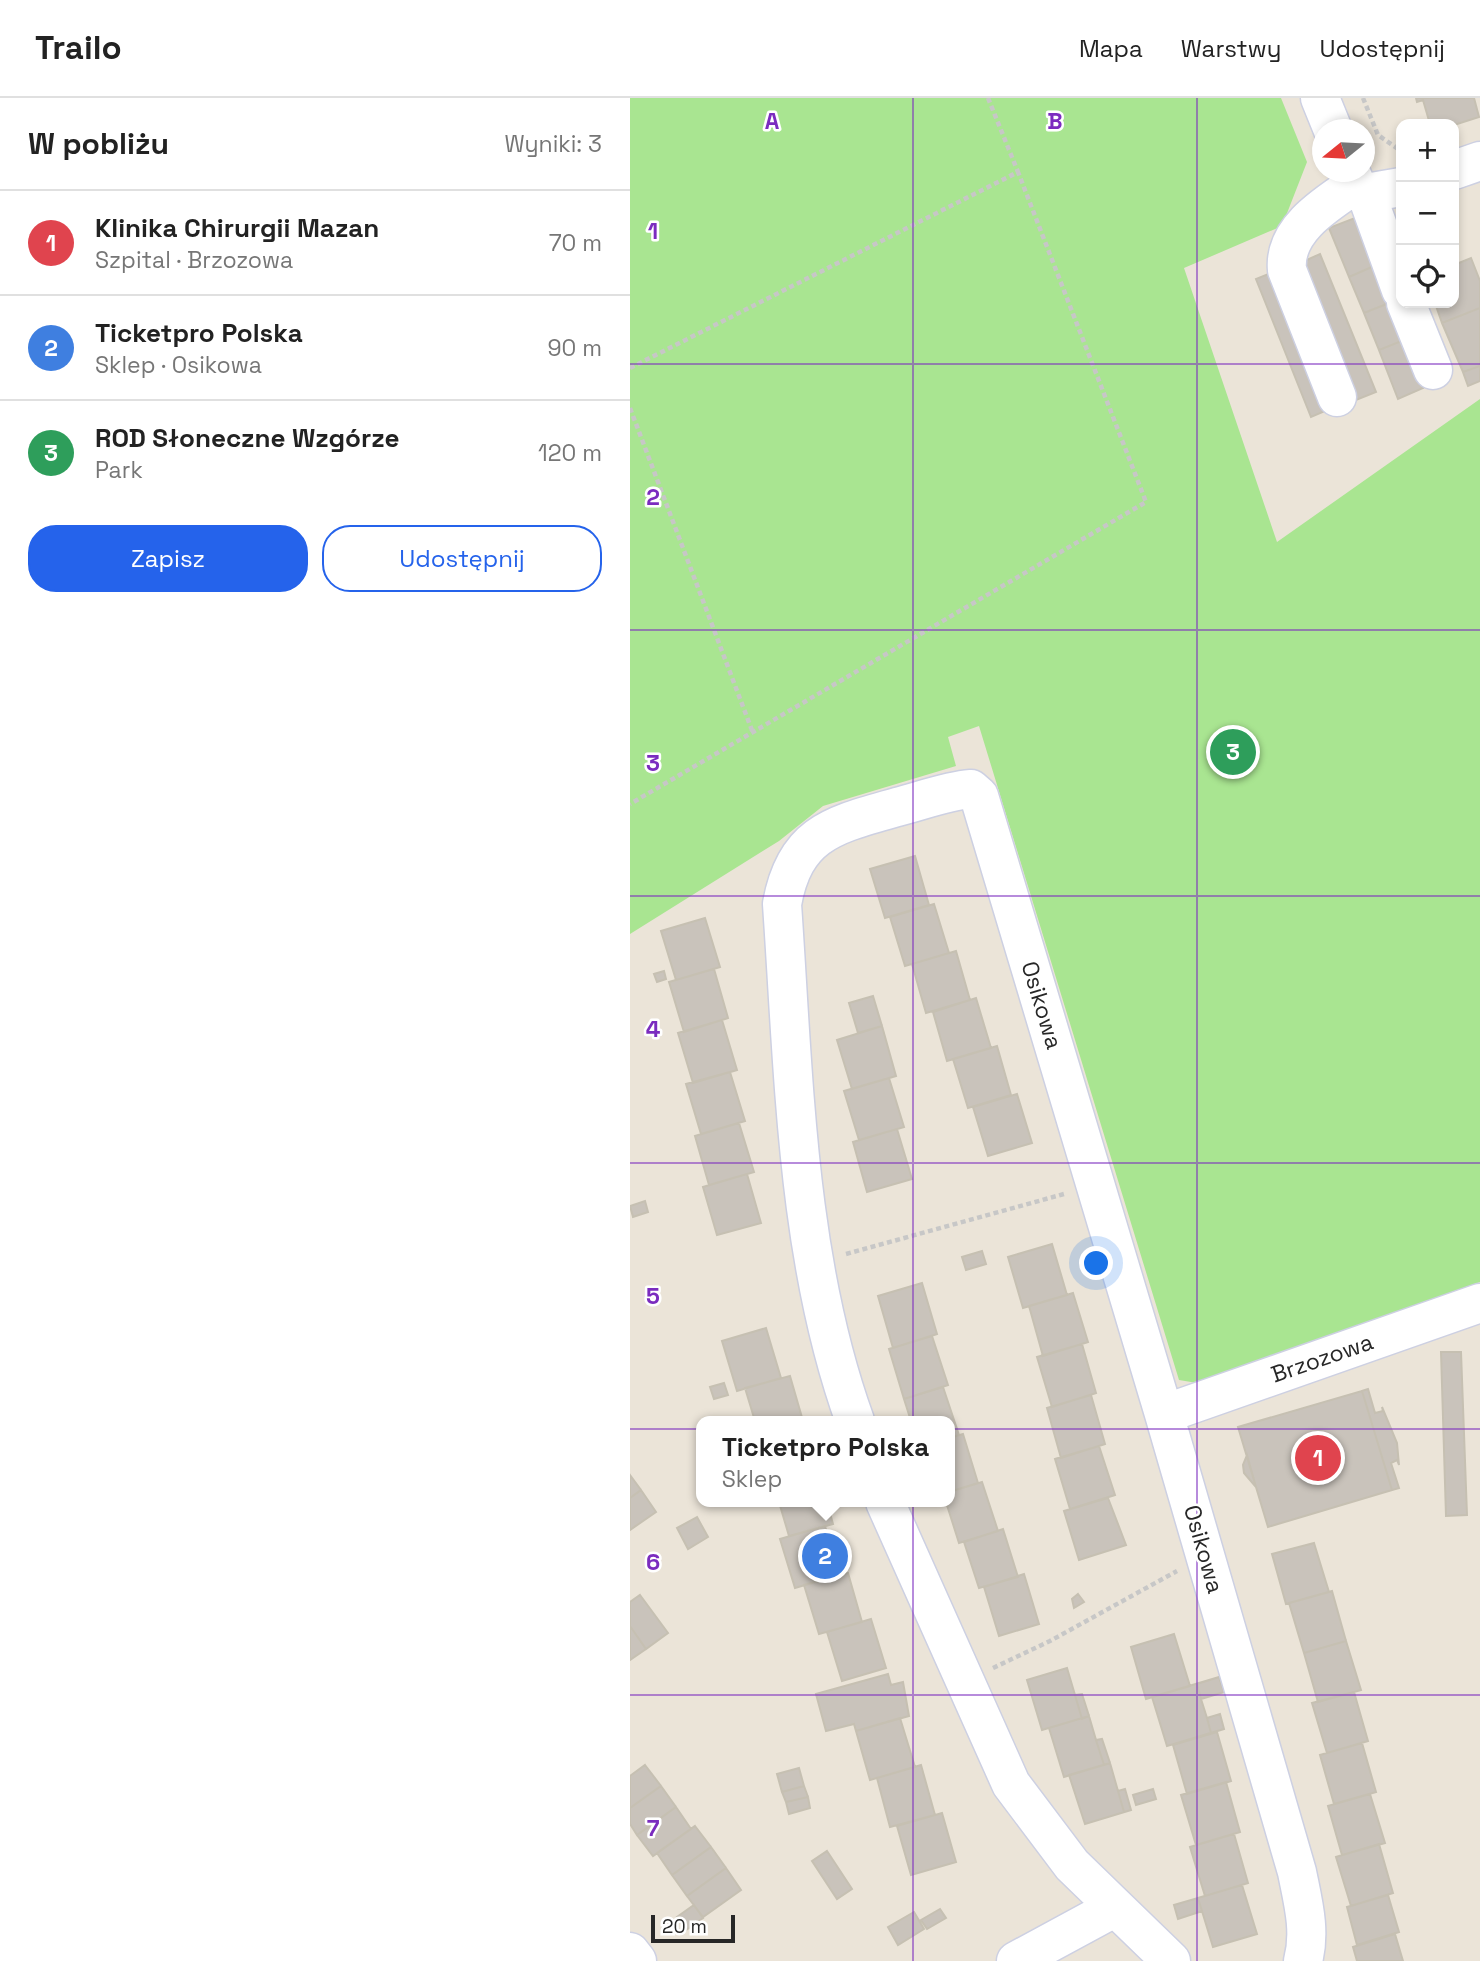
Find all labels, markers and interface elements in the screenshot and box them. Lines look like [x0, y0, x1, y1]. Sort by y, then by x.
text: Trailo [35, 27, 122, 69]
text: Mapa [1079, 33, 1143, 64]
text: Warstwy [1181, 33, 1282, 64]
text: Udostępnij [1320, 33, 1445, 64]
text: A [765, 106, 780, 136]
text: B [1047, 106, 1063, 136]
north arrow [1312, 119, 1375, 182]
map controls [1396, 119, 1459, 308]
button: + [1396, 119, 1459, 182]
text: W pobliżu [28, 124, 169, 163]
text: Wyniki: 3 [504, 129, 602, 159]
button: − [1396, 182, 1459, 245]
text: Klinika Chirurgii Mazan [95, 211, 379, 245]
text: 1 [648, 216, 658, 246]
text: 1 [46, 228, 56, 258]
text: 70 m [549, 228, 602, 258]
text: Szpital · Brzozowa [95, 245, 293, 275]
button: locate [1396, 245, 1459, 308]
text: Ticketpro Polska [95, 316, 303, 350]
text: 2 [44, 333, 58, 363]
text: 90 m [547, 333, 602, 363]
text: Sklep · Osikowa [95, 350, 262, 380]
text: ROD Słoneczne Wzgórze [95, 421, 400, 455]
text: 3 [44, 438, 58, 468]
text: 120 m [538, 438, 602, 468]
text: Park [95, 455, 143, 485]
text: 2 [646, 482, 660, 512]
button: Zapisz [28, 525, 308, 592]
button: Udostępnij [322, 525, 602, 592]
pin: 3 [1210, 726, 1256, 778]
text: 3 [646, 748, 660, 778]
street label: Osikowa [1014, 957, 1070, 1053]
text: 4 [646, 1014, 661, 1044]
your location [1079, 1246, 1113, 1280]
text: 5 [646, 1281, 660, 1311]
street label: Brzozowa [1267, 1327, 1377, 1389]
popup [696, 1416, 955, 1507]
text: Ticketpro Polska [722, 1430, 929, 1464]
pin: 1 [1295, 1432, 1341, 1484]
text: Sklep [722, 1464, 782, 1494]
street label: Osikowa [1177, 1501, 1231, 1597]
pin: 2 [802, 1530, 848, 1582]
text: 6 [646, 1547, 660, 1577]
text: 7 [647, 1813, 660, 1843]
scale bar [651, 1912, 735, 1944]
text: 20 m [662, 1914, 707, 1939]

